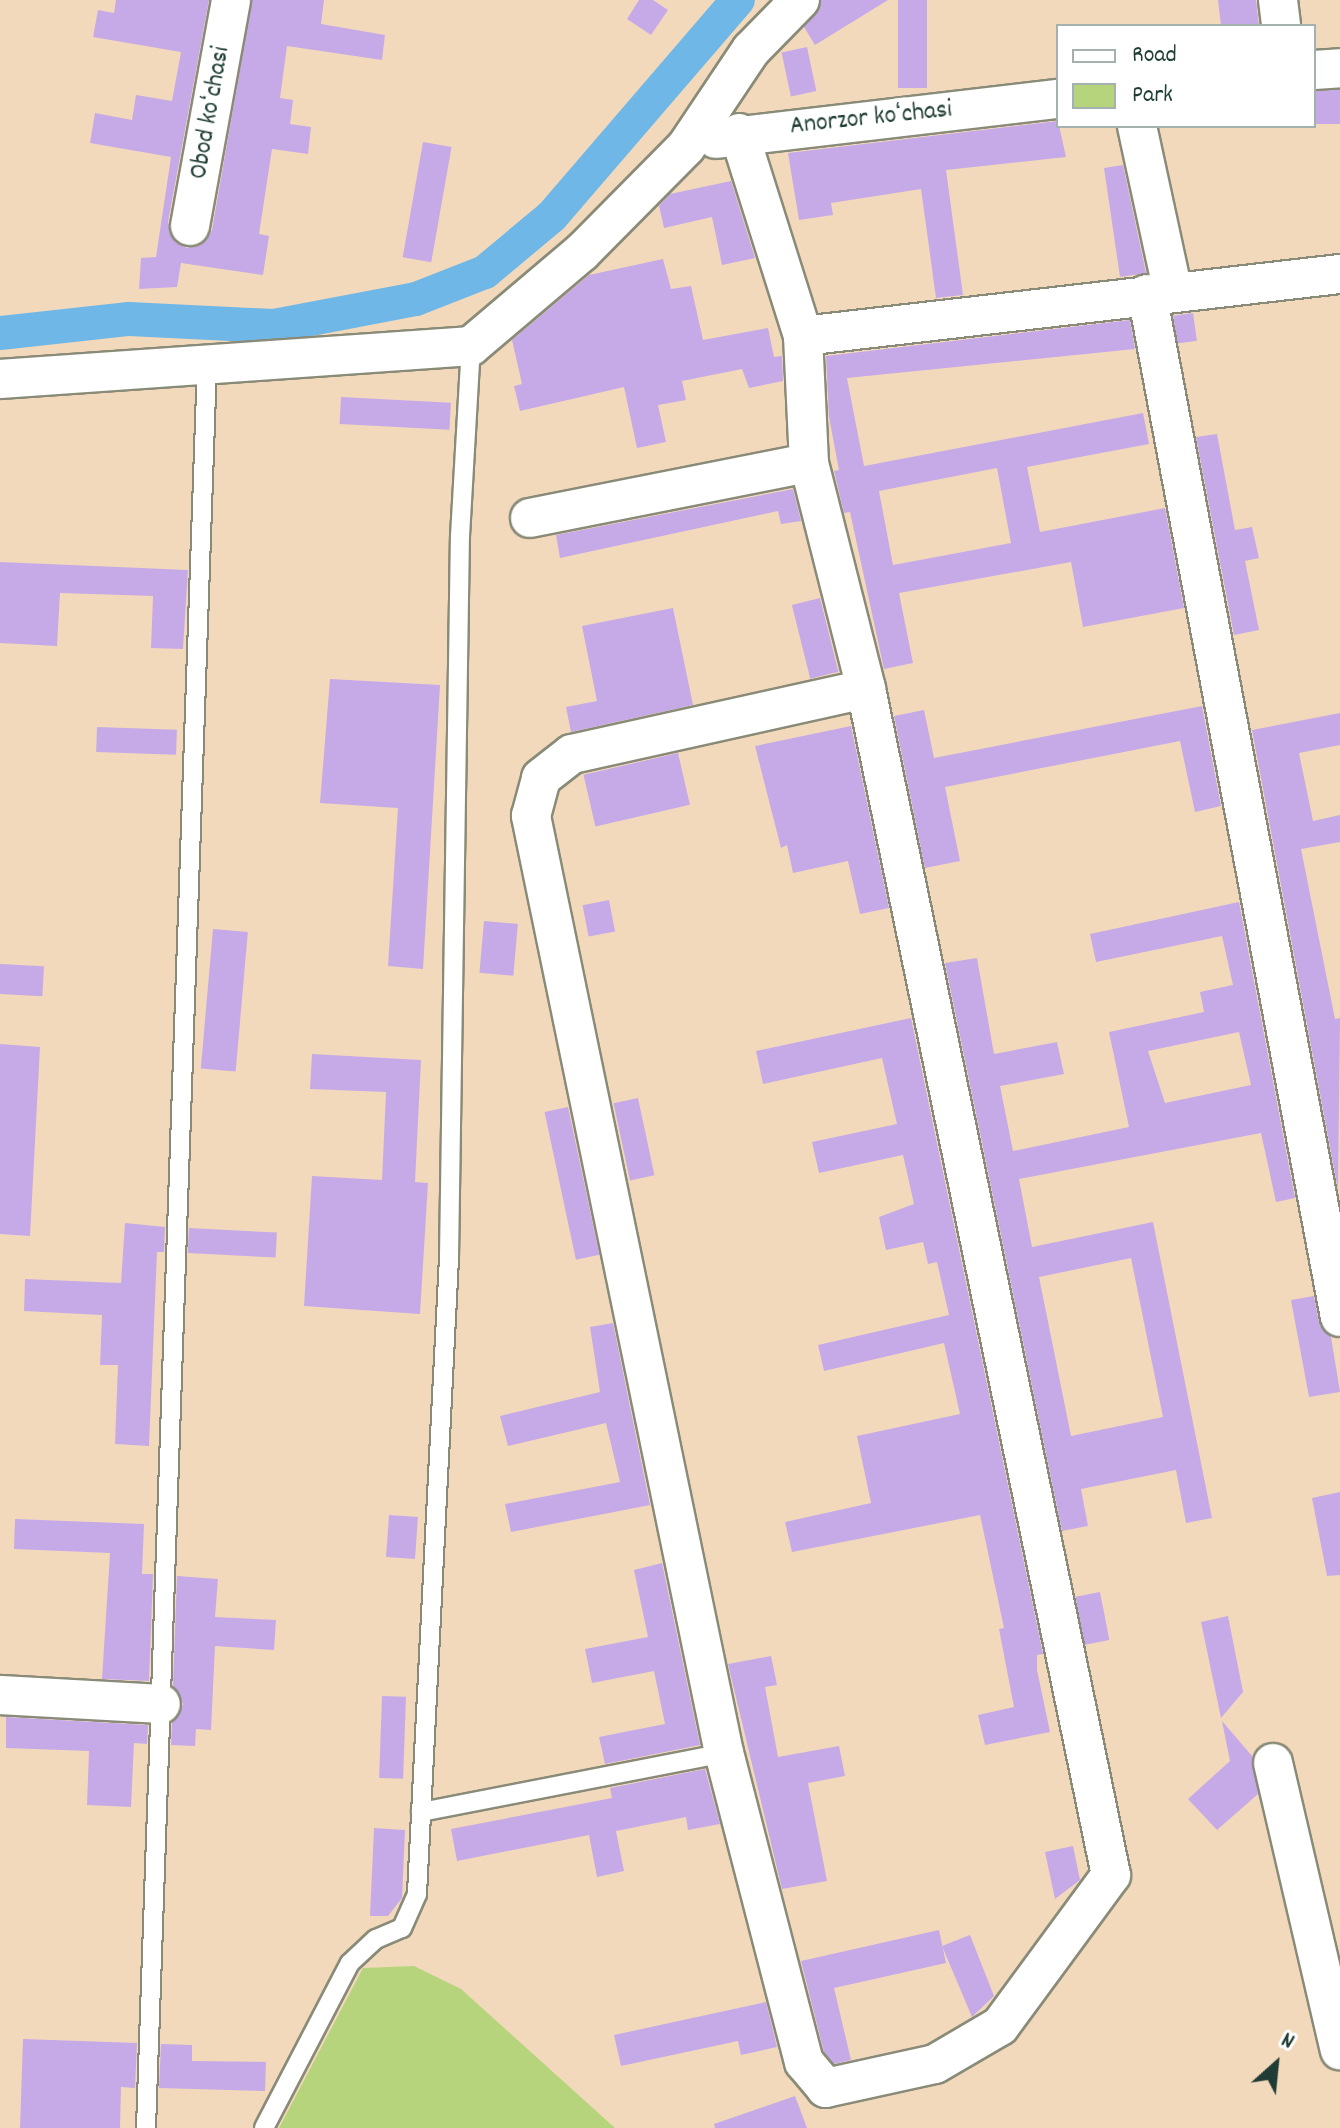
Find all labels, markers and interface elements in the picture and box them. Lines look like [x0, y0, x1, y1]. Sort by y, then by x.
legend [1056, 24, 1316, 128]
text: Road [1132, 39, 1177, 73]
street label: Obod koʻchasi [184, 44, 238, 182]
text: Park [1132, 79, 1173, 113]
street label: Anorzor koʻchasi [788, 95, 954, 143]
north arrow [1236, 2024, 1316, 2104]
text: N [1275, 2026, 1299, 2058]

